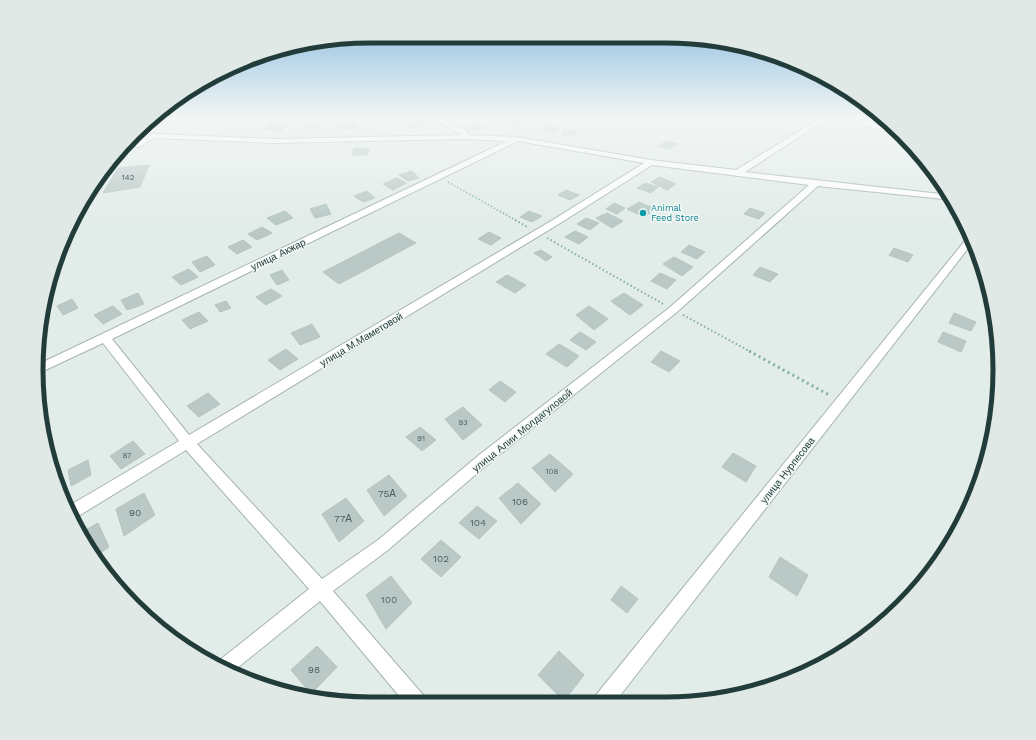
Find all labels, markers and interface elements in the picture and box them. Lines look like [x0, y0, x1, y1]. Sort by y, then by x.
house number: 142 [122, 173, 135, 182]
place label: Animal Feed Store [651, 203, 699, 223]
marker: Animal Feed Store [638, 208, 648, 218]
street label: улица Акжар [249, 236, 308, 272]
street label: улица М.Маметовой [318, 310, 405, 368]
street label: улица Алии Молдагуловой [470, 387, 574, 474]
house number: 93 [458, 418, 468, 427]
house number: 91 [417, 434, 425, 443]
street label: улица Нурпесова [758, 435, 817, 506]
house number: 87 [122, 451, 132, 460]
house number: 108 [545, 467, 559, 476]
house number: 75А [378, 488, 396, 499]
house number: 106 [512, 496, 528, 507]
house number: 90 [129, 507, 141, 518]
house number: 77А [334, 513, 352, 524]
house number: 104 [470, 517, 486, 528]
house number: 102 [433, 553, 449, 564]
house number: 100 [381, 594, 397, 605]
house number: 98 [308, 664, 320, 675]

